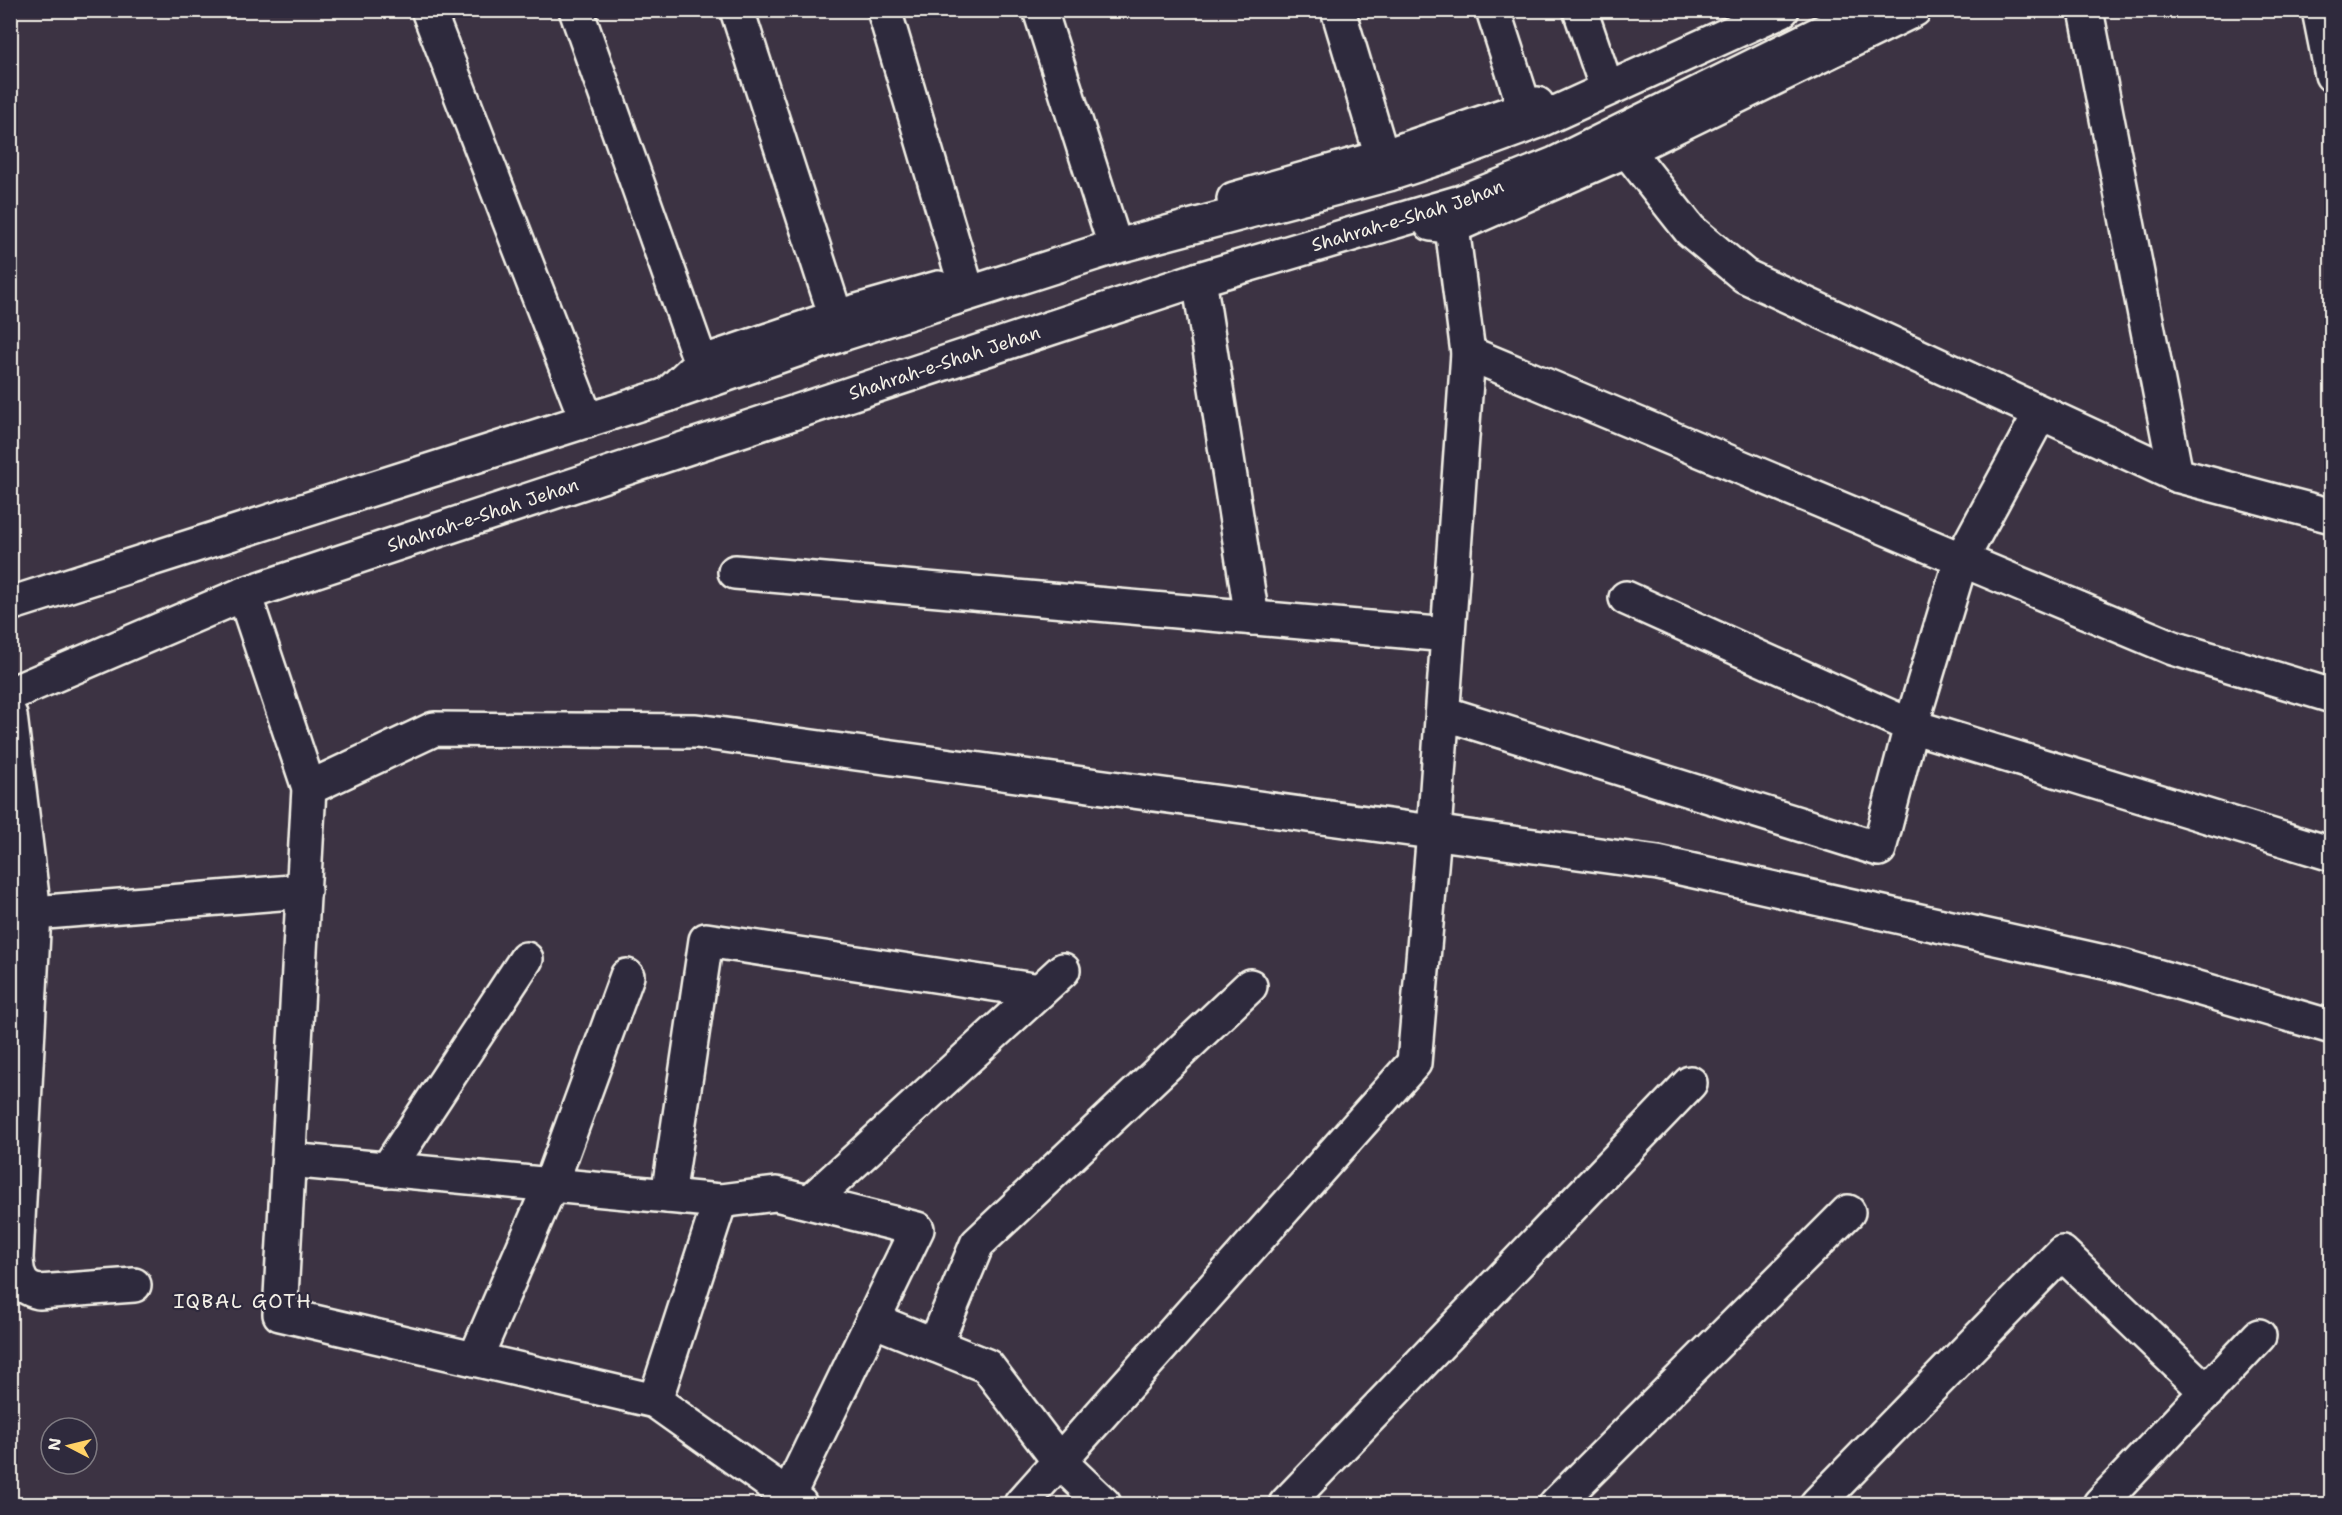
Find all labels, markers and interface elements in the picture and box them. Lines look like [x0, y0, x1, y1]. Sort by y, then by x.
street label: Shahrah-e-Shah Jehan [1309, 174, 1507, 257]
street label: Shahrah-e-Shah Jehan [846, 320, 1043, 406]
street label: Shahrah-e-Shah Jehan [384, 472, 582, 558]
district label: IQBAL GOTH [174, 1288, 312, 1314]
north arrow [39, 1416, 99, 1476]
text: N [43, 1437, 66, 1452]

